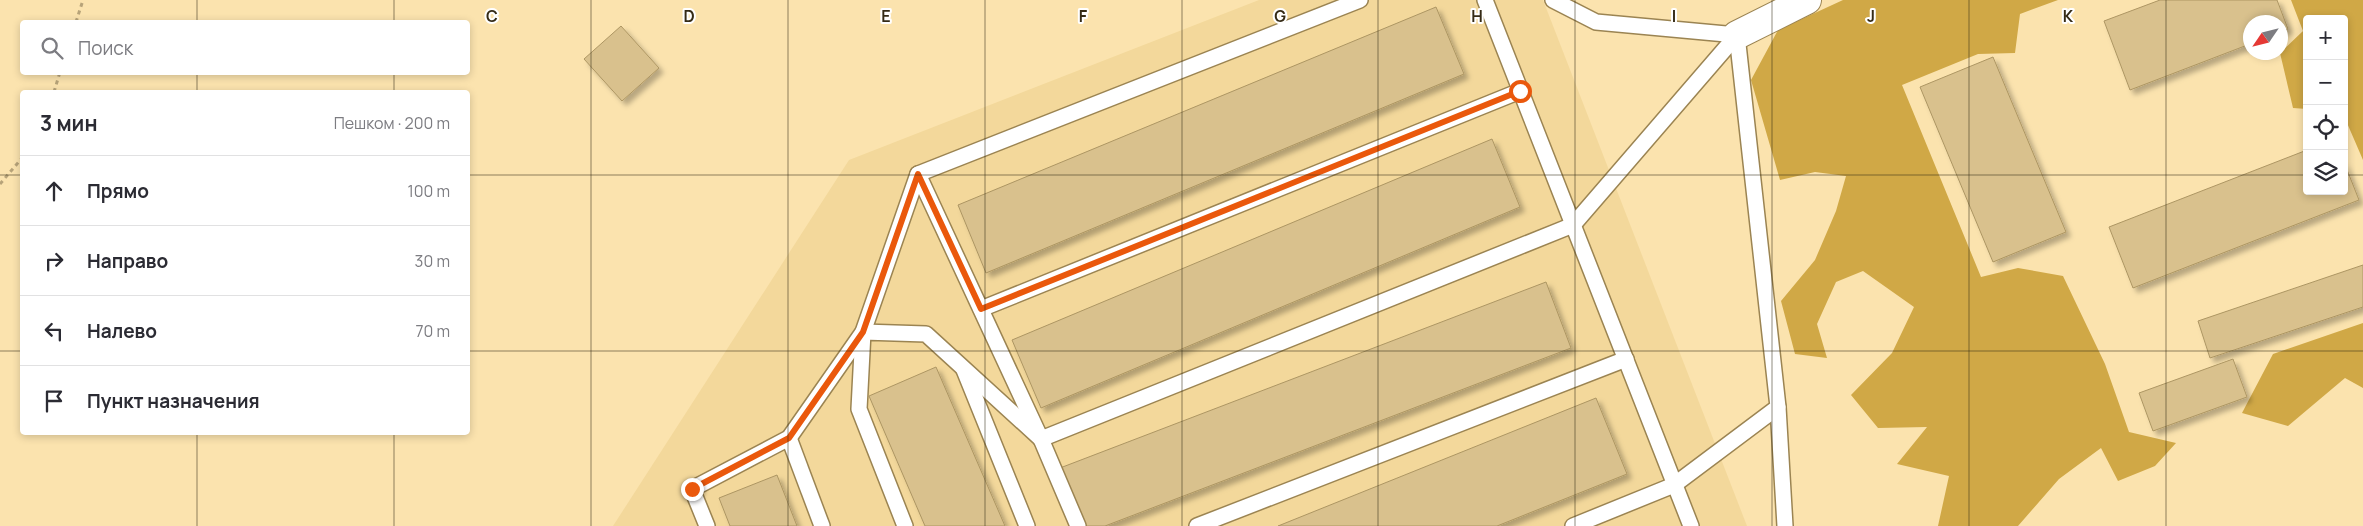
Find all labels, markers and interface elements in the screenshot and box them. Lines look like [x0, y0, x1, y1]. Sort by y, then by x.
text: C [486, 5, 498, 27]
text: D [683, 5, 695, 27]
text: E [881, 5, 891, 27]
text: F [1079, 5, 1088, 27]
text: G [1274, 5, 1286, 27]
text: H [1471, 5, 1483, 27]
text: I [1672, 5, 1676, 27]
text: J [1867, 5, 1875, 27]
text: K [2063, 5, 2074, 27]
north arrow [2243, 15, 2288, 60]
map controls [2303, 15, 2348, 195]
button: + [2303, 15, 2348, 60]
search box [20, 20, 470, 75]
icon: search [38, 34, 66, 62]
text: Поиск [78, 35, 133, 61]
button: − [2303, 60, 2348, 105]
route start [1509, 80, 1532, 103]
button: locate [2303, 105, 2348, 150]
text: 3 мин [40, 109, 97, 137]
text: Пешком · 200 m [334, 112, 450, 134]
button: layers [2303, 150, 2348, 195]
icon: ahead [40, 177, 68, 205]
text: Прямо [87, 178, 149, 204]
text: 100 m [407, 180, 450, 202]
icon: right [40, 247, 68, 275]
text: Направо [87, 248, 168, 274]
text: 30 m [415, 250, 450, 272]
icon: left [40, 317, 68, 345]
text: Налево [87, 318, 157, 344]
text: 70 m [415, 320, 450, 342]
icon: arrive [40, 387, 68, 415]
text: Пункт назначения [87, 388, 260, 414]
route end [681, 478, 704, 501]

